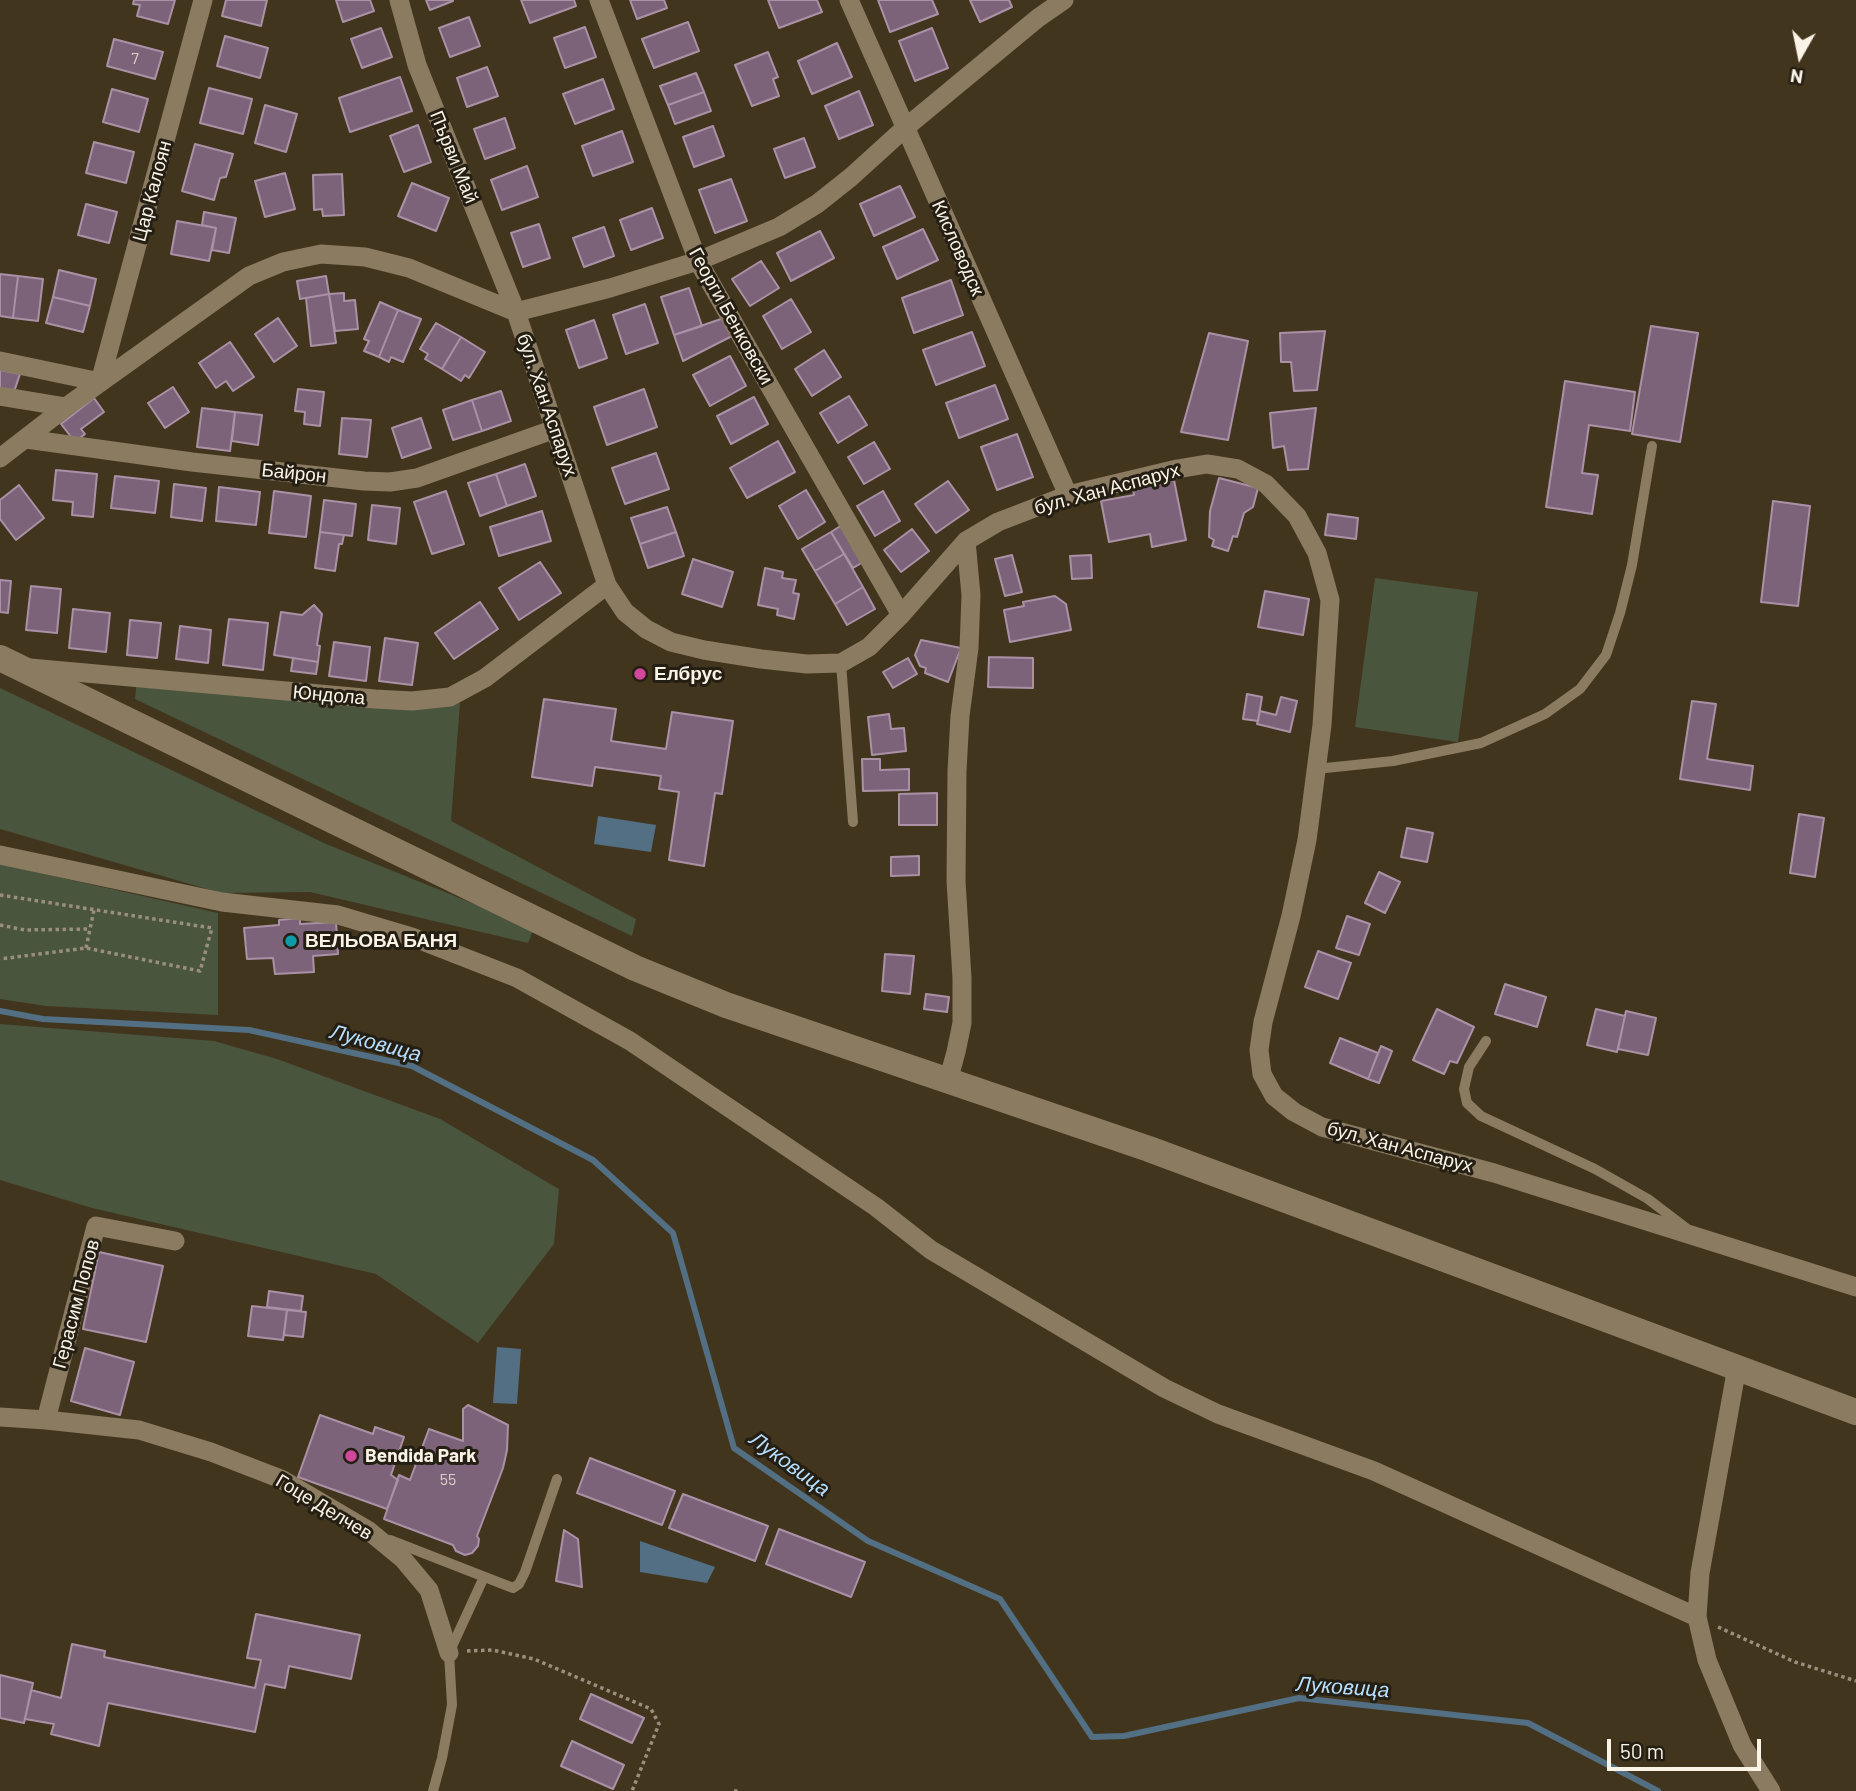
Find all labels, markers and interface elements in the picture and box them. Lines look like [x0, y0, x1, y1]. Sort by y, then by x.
north arrow [1765, 21, 1835, 91]
house number: 7 [131, 49, 139, 69]
text: N [1789, 65, 1805, 90]
street label: Първи Май [425, 107, 483, 207]
street label: Цар Калоян [128, 138, 176, 244]
street label: Кисловодск [927, 197, 989, 299]
street label: Георги Бенковски [684, 244, 778, 388]
street label: бул. Хан Аспарух [512, 331, 582, 479]
street label: Байрон [260, 458, 328, 488]
street label: бул. Хан Аспарух [1032, 459, 1182, 519]
place label: Елбрус [654, 663, 722, 685]
marker: Елбрус [632, 666, 648, 682]
street label: Юндола [292, 680, 366, 710]
place label: ВЕЛЬОВА БАНЯ [305, 930, 457, 952]
marker: ВЕЛЬОВА БАНЯ [283, 933, 299, 949]
water label: Луковица [328, 1019, 424, 1067]
street label: бул. Хан Аспарух [1325, 1117, 1475, 1177]
street label: Герасим Попов [48, 1237, 104, 1371]
water label: Луковица [745, 1426, 835, 1502]
place label: Bendida Park [365, 1445, 476, 1467]
marker: Bendida Park [343, 1448, 359, 1464]
street label: Гоце Делчев [272, 1469, 376, 1545]
house number: 55 [440, 1470, 456, 1490]
water label: Луковица [1296, 1671, 1390, 1703]
scale bar [1611, 1724, 1765, 1768]
text: 50 m [1620, 1738, 1664, 1763]

